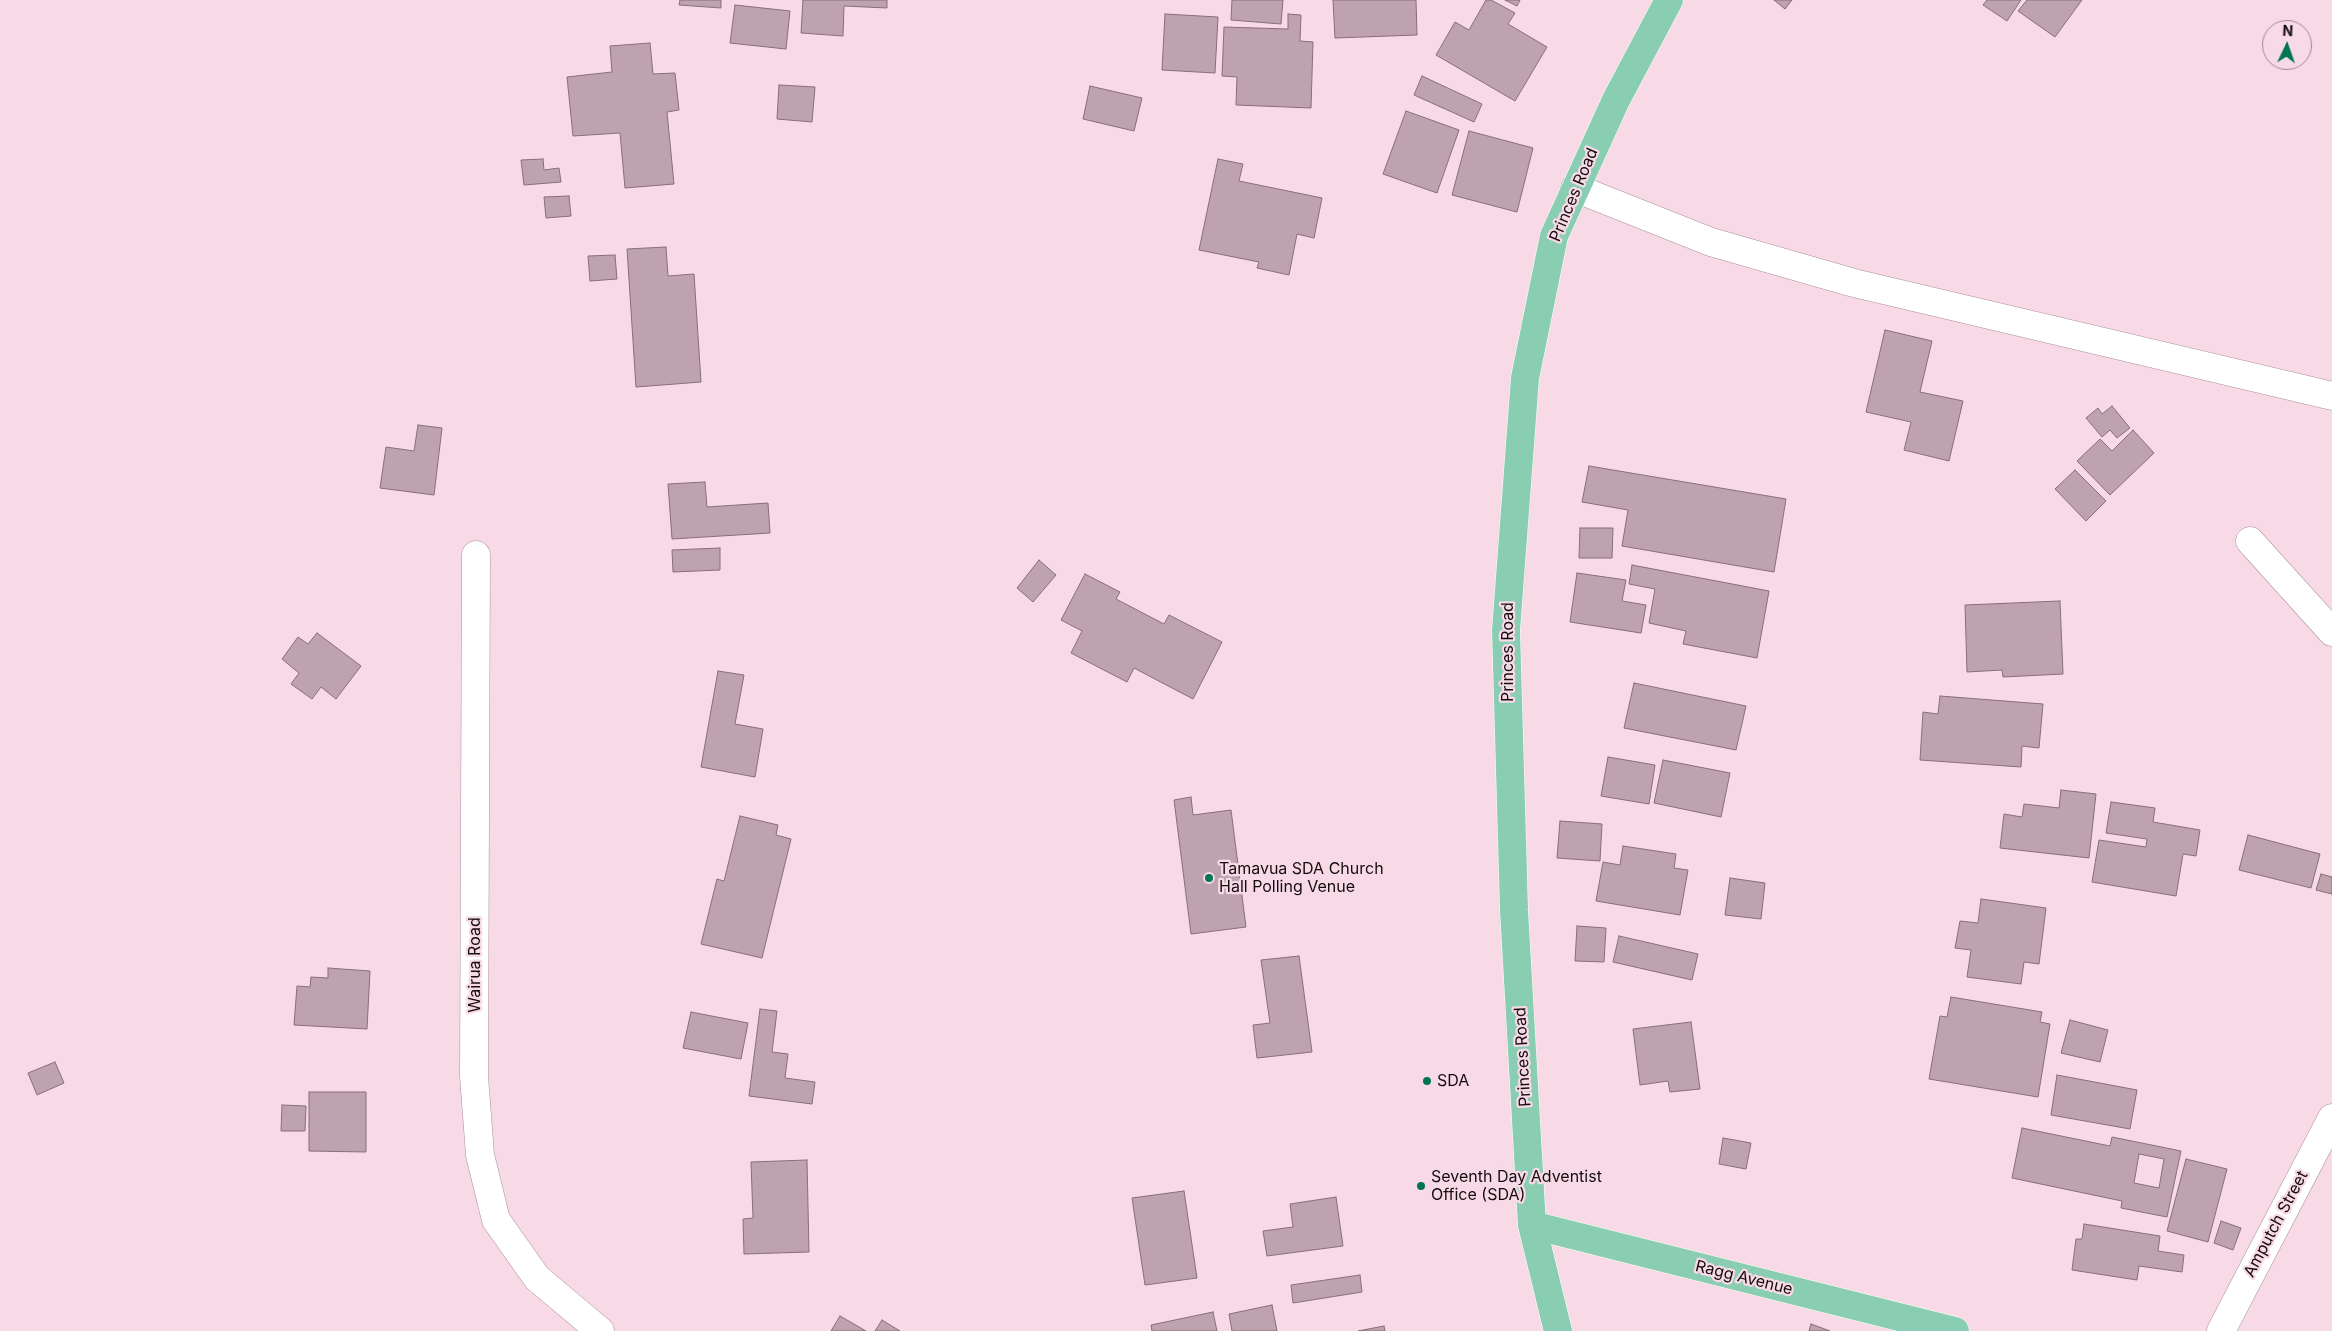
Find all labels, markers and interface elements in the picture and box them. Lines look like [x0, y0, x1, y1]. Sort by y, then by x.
north arrow [2262, 20, 2312, 70]
text: N [2282, 22, 2294, 39]
street label: Princes Road [1546, 145, 1602, 245]
street label: Princes Road [1498, 602, 1518, 702]
place label: Tamavua SDA Church Hall Polling Venue [1219, 859, 1384, 897]
marker: Tamavua SDA Church Hall Polling Venue [1203, 872, 1215, 884]
street label: Wairua Road [465, 917, 485, 1013]
street label: Princes Road [1511, 1007, 1535, 1107]
place label: SDA [1437, 1071, 1469, 1091]
marker: SDA [1421, 1075, 1433, 1087]
place label: Seventh Day Adventist Office (SDA) [1431, 1167, 1602, 1205]
street label: Amputch Street [2240, 1168, 2312, 1280]
marker: Seventh Day Adventist Office (SDA) [1415, 1180, 1427, 1192]
street label: Ragg Avenue [1693, 1257, 1795, 1299]

